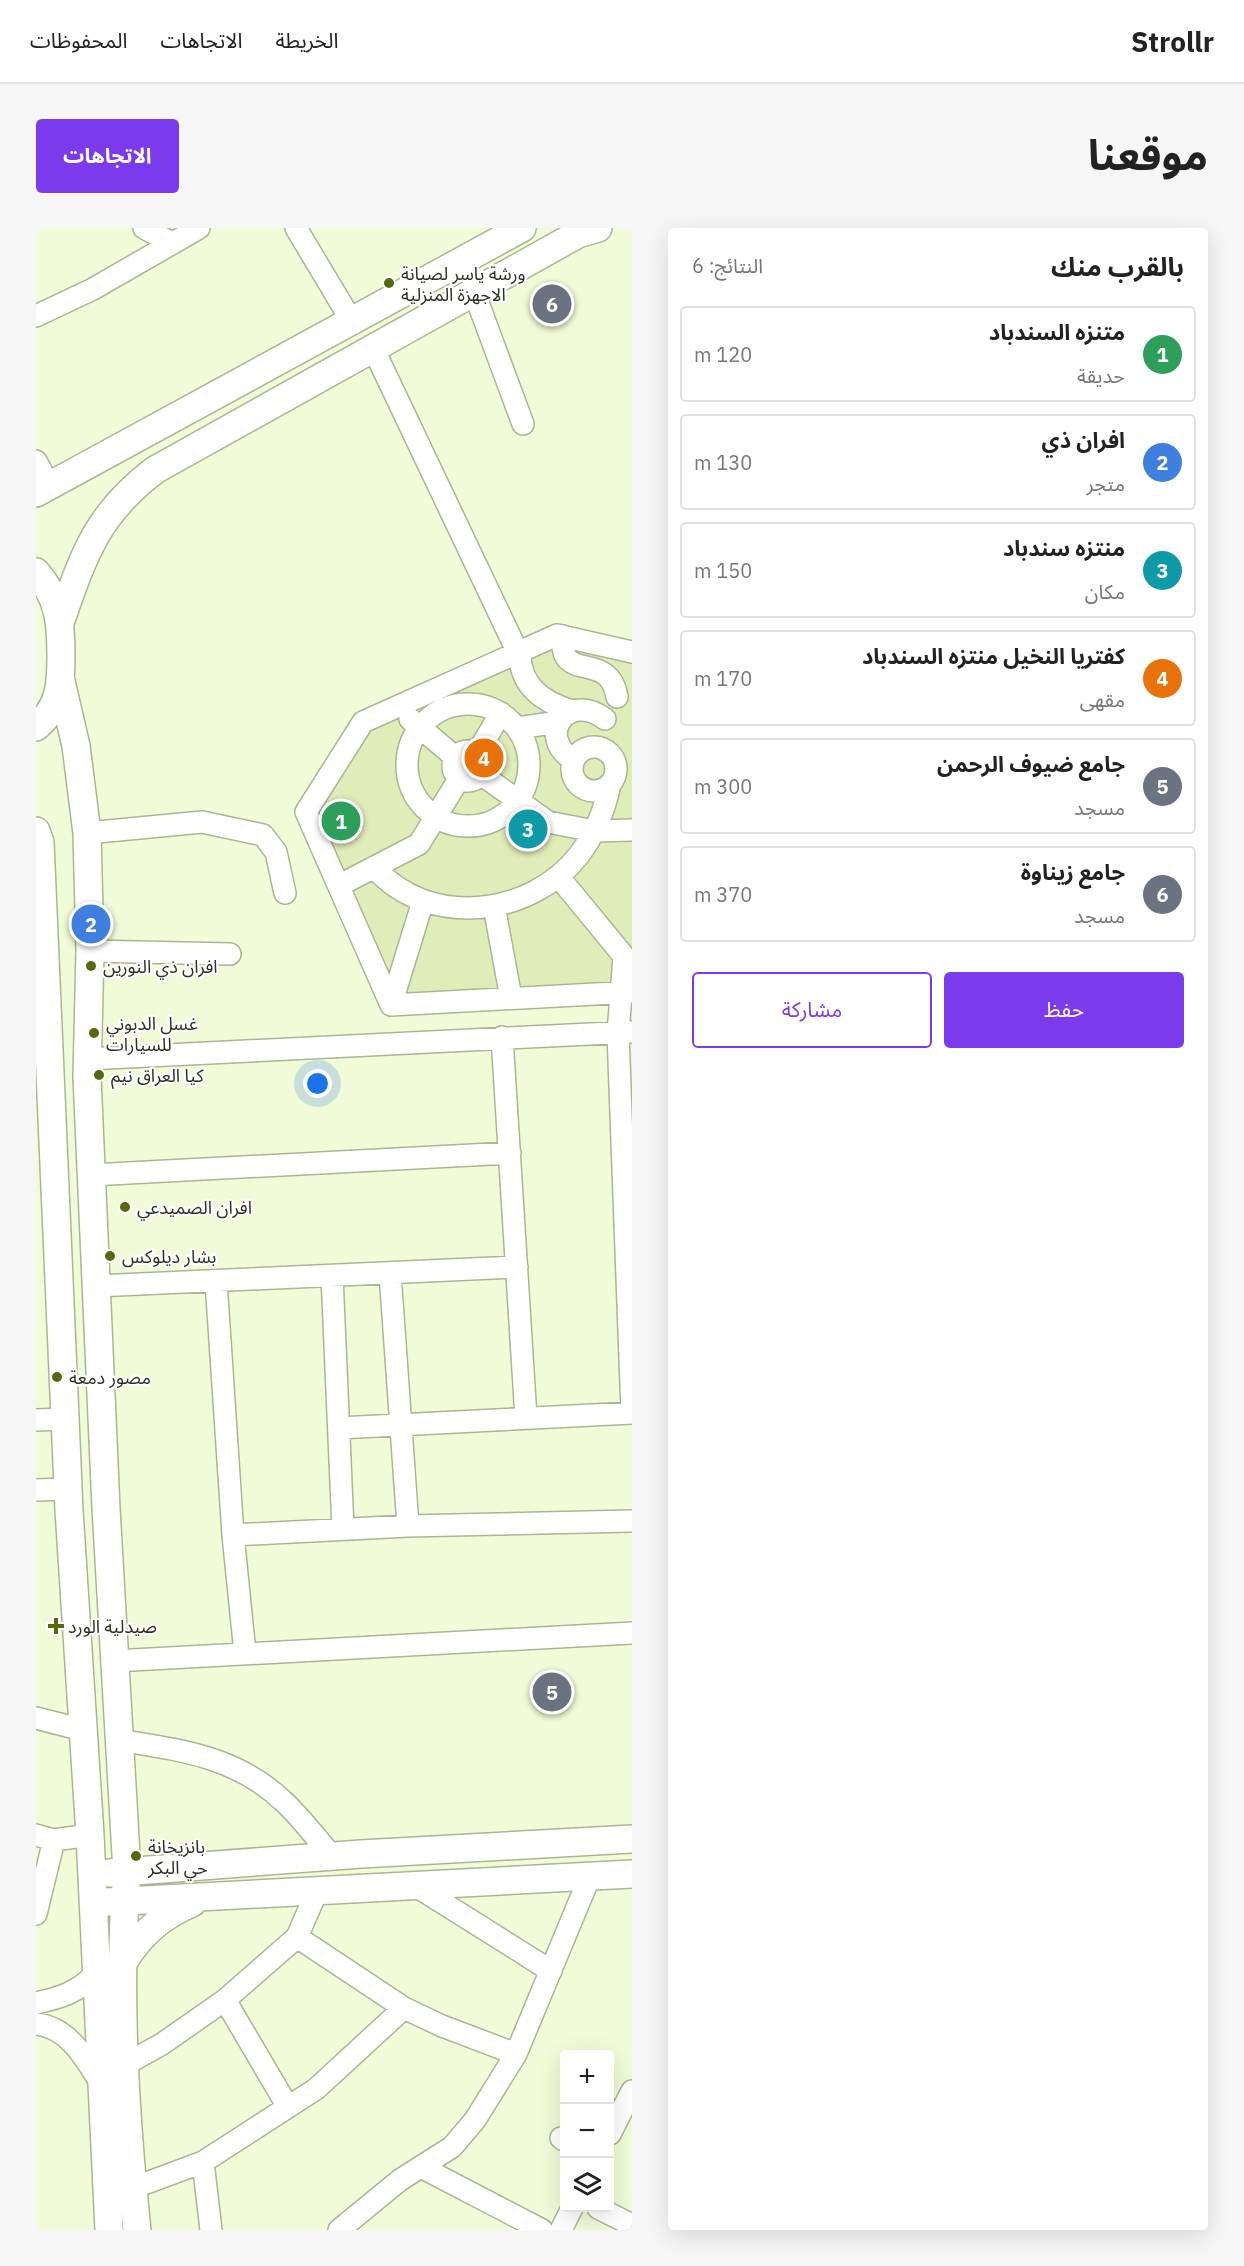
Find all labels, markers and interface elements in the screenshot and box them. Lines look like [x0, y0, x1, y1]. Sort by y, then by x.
text: Strollr [1131, 23, 1214, 60]
text: المحفوظات [30, 26, 127, 54]
text: الاتجاهات [160, 26, 242, 54]
text: الخريطة [275, 26, 338, 54]
button: الاتجاهات [36, 119, 179, 193]
text: موقعنا [1088, 127, 1208, 182]
text: بالقرب منك [1051, 249, 1184, 283]
text: النتائج: 6 [692, 252, 763, 279]
place label: ورشة ياسر لصيانة الاجهزة المنزلية [401, 262, 526, 306]
marker: ورشة ياسر لصيانة الاجهزة المنزلية [382, 276, 396, 290]
pin: 6 [532, 282, 572, 326]
text: متنزه السندباد [989, 317, 1125, 346]
text: 120 m [694, 341, 752, 368]
text: 1 [1157, 341, 1169, 368]
text: حديقة [1077, 362, 1125, 389]
text: افران ذي [1042, 425, 1125, 454]
text: 130 m [694, 449, 752, 476]
text: 2 [1157, 449, 1169, 476]
text: متجر [1086, 470, 1125, 497]
text: منتزه سندباد [1003, 533, 1125, 562]
text: 150 m [694, 557, 752, 584]
text: 3 [1157, 557, 1169, 584]
text: مكان [1085, 578, 1125, 605]
text: كفتريا النخيل منتزه السندباد [862, 641, 1125, 670]
text: 170 m [694, 665, 752, 692]
text: 4 [1157, 665, 1169, 692]
text: مقهى [1080, 686, 1125, 713]
pin: 4 [464, 736, 504, 780]
text: جامع ضيوف الرحمن [937, 749, 1125, 778]
text: 300 m [694, 773, 752, 800]
text: 5 [1157, 773, 1169, 800]
text: مسجد [1074, 794, 1125, 821]
pin: 1 [322, 798, 360, 844]
pin: 3 [508, 806, 548, 852]
text: جامع زيناوة [1021, 857, 1125, 886]
text: 370 m [694, 881, 752, 908]
text: 6 [1157, 881, 1169, 908]
pin: 2 [72, 902, 110, 946]
text: مسجد [1074, 902, 1125, 929]
place label: افران ذي النورين [103, 955, 218, 980]
marker: افران ذي النورين [84, 959, 98, 973]
button: مشاركة [692, 972, 932, 1048]
button: حفظ [944, 972, 1184, 1048]
place label: غسل الدبوني للسيارات [106, 1012, 198, 1056]
marker: غسل الدبوني للسيارات [87, 1026, 101, 1040]
place label: کیا العراق نیم [111, 1064, 204, 1089]
marker: کیا العراق نیم [92, 1068, 106, 1082]
your location [303, 1069, 332, 1098]
place label: افران الصميدعي [137, 1196, 252, 1221]
marker: افران الصميدعي [118, 1200, 132, 1214]
place label: بشار ديلوكس [122, 1245, 216, 1268]
marker: بشار ديلوكس [103, 1249, 117, 1263]
place label: مصور دمعة [69, 1366, 151, 1389]
marker: مصور دمعة [50, 1370, 64, 1384]
place label: صيدلية الورد [68, 1615, 157, 1638]
marker: صيدلية الورد [49, 1619, 63, 1633]
pin: 5 [532, 1670, 572, 1714]
place label: بانزيخانة حي البكر [147, 1835, 208, 1881]
marker: بانزيخانة حي البكر [129, 1849, 143, 1863]
map controls [560, 2050, 614, 2212]
button: + [560, 2050, 614, 2104]
button: − [560, 2104, 614, 2158]
button: layers [560, 2158, 614, 2212]

